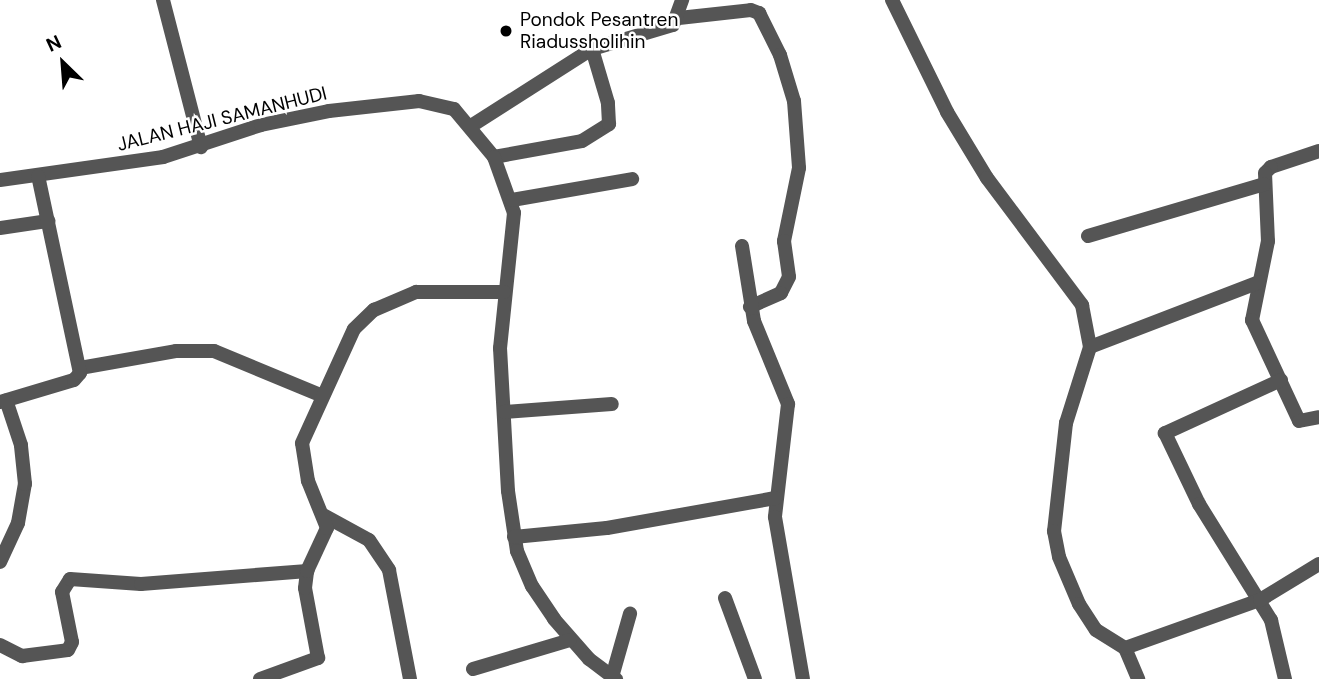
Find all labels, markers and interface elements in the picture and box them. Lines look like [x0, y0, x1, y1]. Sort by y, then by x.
place label: Pondok Pesantren Riadussholihin [520, 9, 678, 53]
marker: Pondok Pesantren Riadussholihin [498, 23, 514, 39]
north arrow [28, 28, 98, 98]
text: N [42, 29, 65, 58]
street label: JALAN HAJI SAMANHUDI [115, 82, 329, 156]

